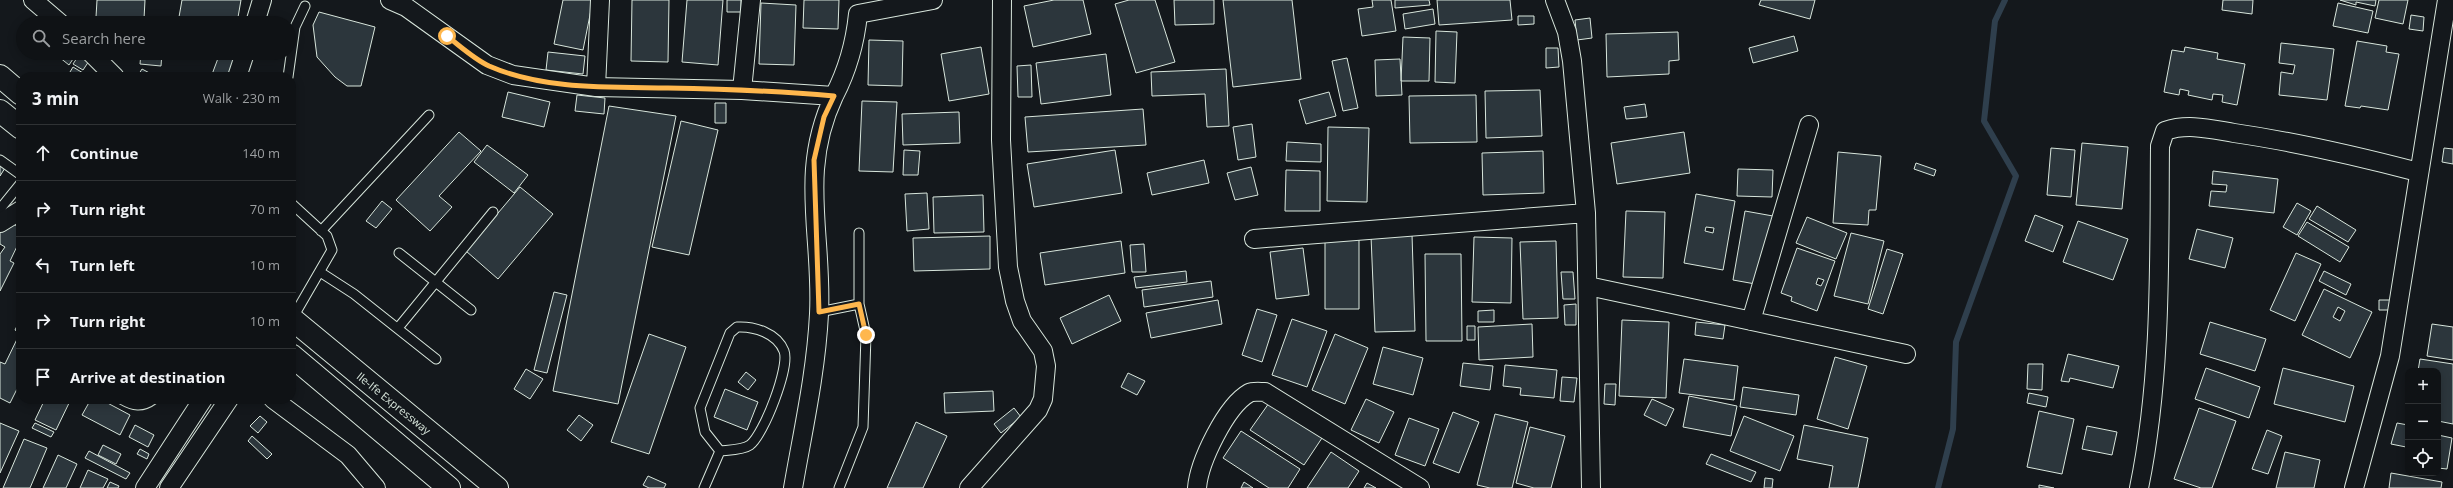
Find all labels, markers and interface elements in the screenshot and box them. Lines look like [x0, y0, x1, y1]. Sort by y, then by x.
search box [16, 16, 296, 60]
icon: search [30, 27, 52, 49]
route start [438, 27, 456, 45]
text: Search here [62, 28, 146, 48]
text: 3 min [32, 87, 79, 110]
text: Walk · 230 m [203, 89, 280, 107]
icon: ahead [32, 142, 54, 164]
text: Continue [70, 143, 138, 163]
text: 140 m [242, 144, 280, 162]
icon: right [32, 198, 54, 220]
text: Turn right [70, 199, 145, 219]
text: 70 m [250, 200, 280, 218]
icon: left [32, 254, 54, 276]
text: Turn left [70, 255, 135, 275]
text: 10 m [250, 256, 280, 274]
icon: right [32, 310, 54, 332]
text: Turn right [70, 311, 145, 331]
text: 10 m [250, 312, 280, 330]
route end [857, 326, 875, 344]
icon: arrive [32, 366, 54, 388]
text: Arrive at destination [70, 367, 225, 387]
street label: Ile-Ife Expressway [354, 368, 435, 438]
map controls [2405, 368, 2441, 476]
button: + [2405, 368, 2441, 404]
button: − [2405, 404, 2441, 440]
button: locate [2405, 440, 2441, 476]

